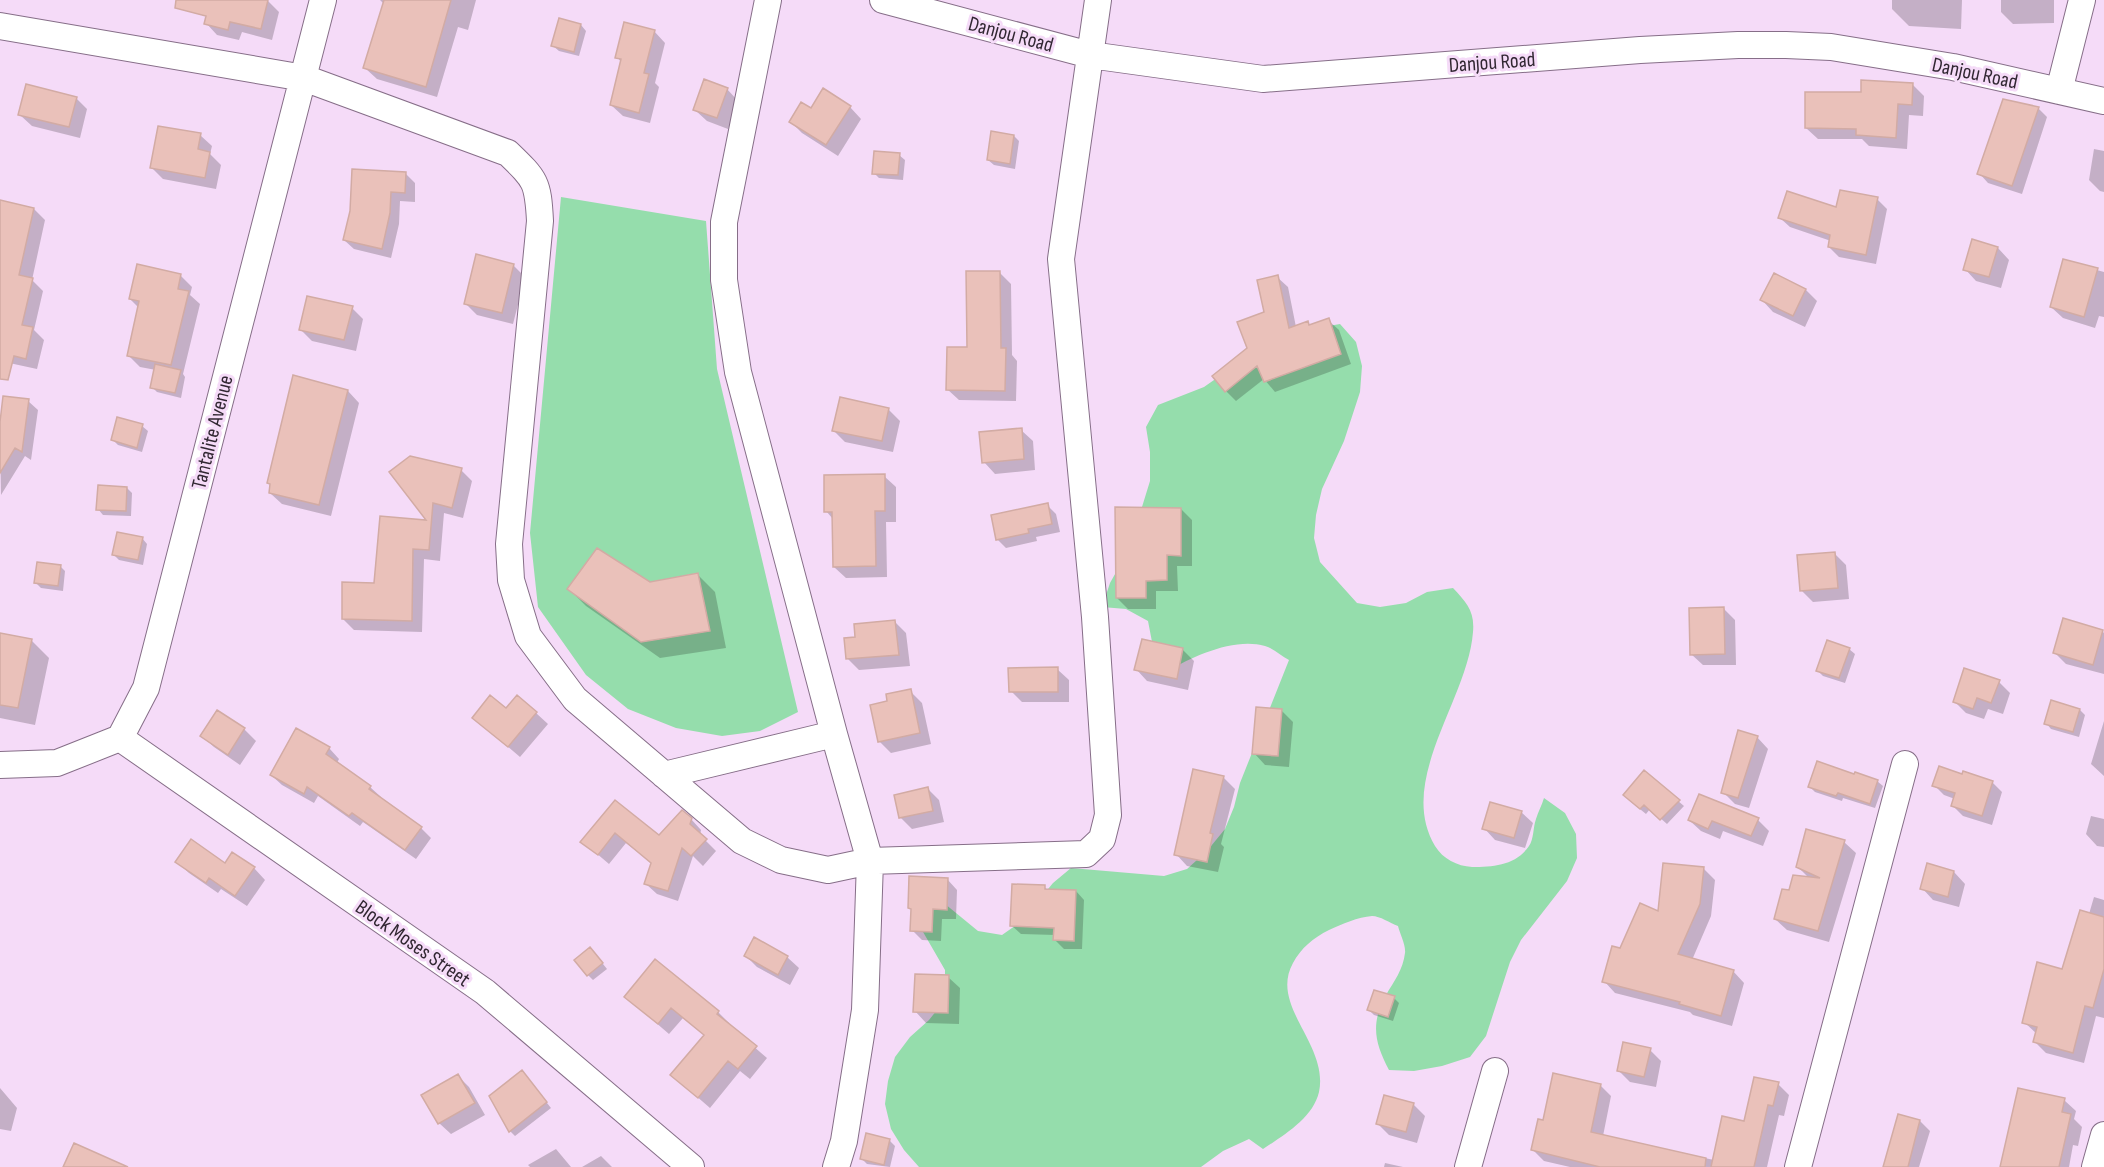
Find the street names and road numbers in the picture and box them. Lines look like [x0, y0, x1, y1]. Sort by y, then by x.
street label: Danjou Road [966, 11, 1056, 58]
street label: Danjou Road [1448, 47, 1536, 78]
street label: Danjou Road [1930, 52, 2020, 95]
street label: Tantalite Avenue [186, 373, 239, 492]
street label: Block Moses Street [351, 895, 475, 992]

